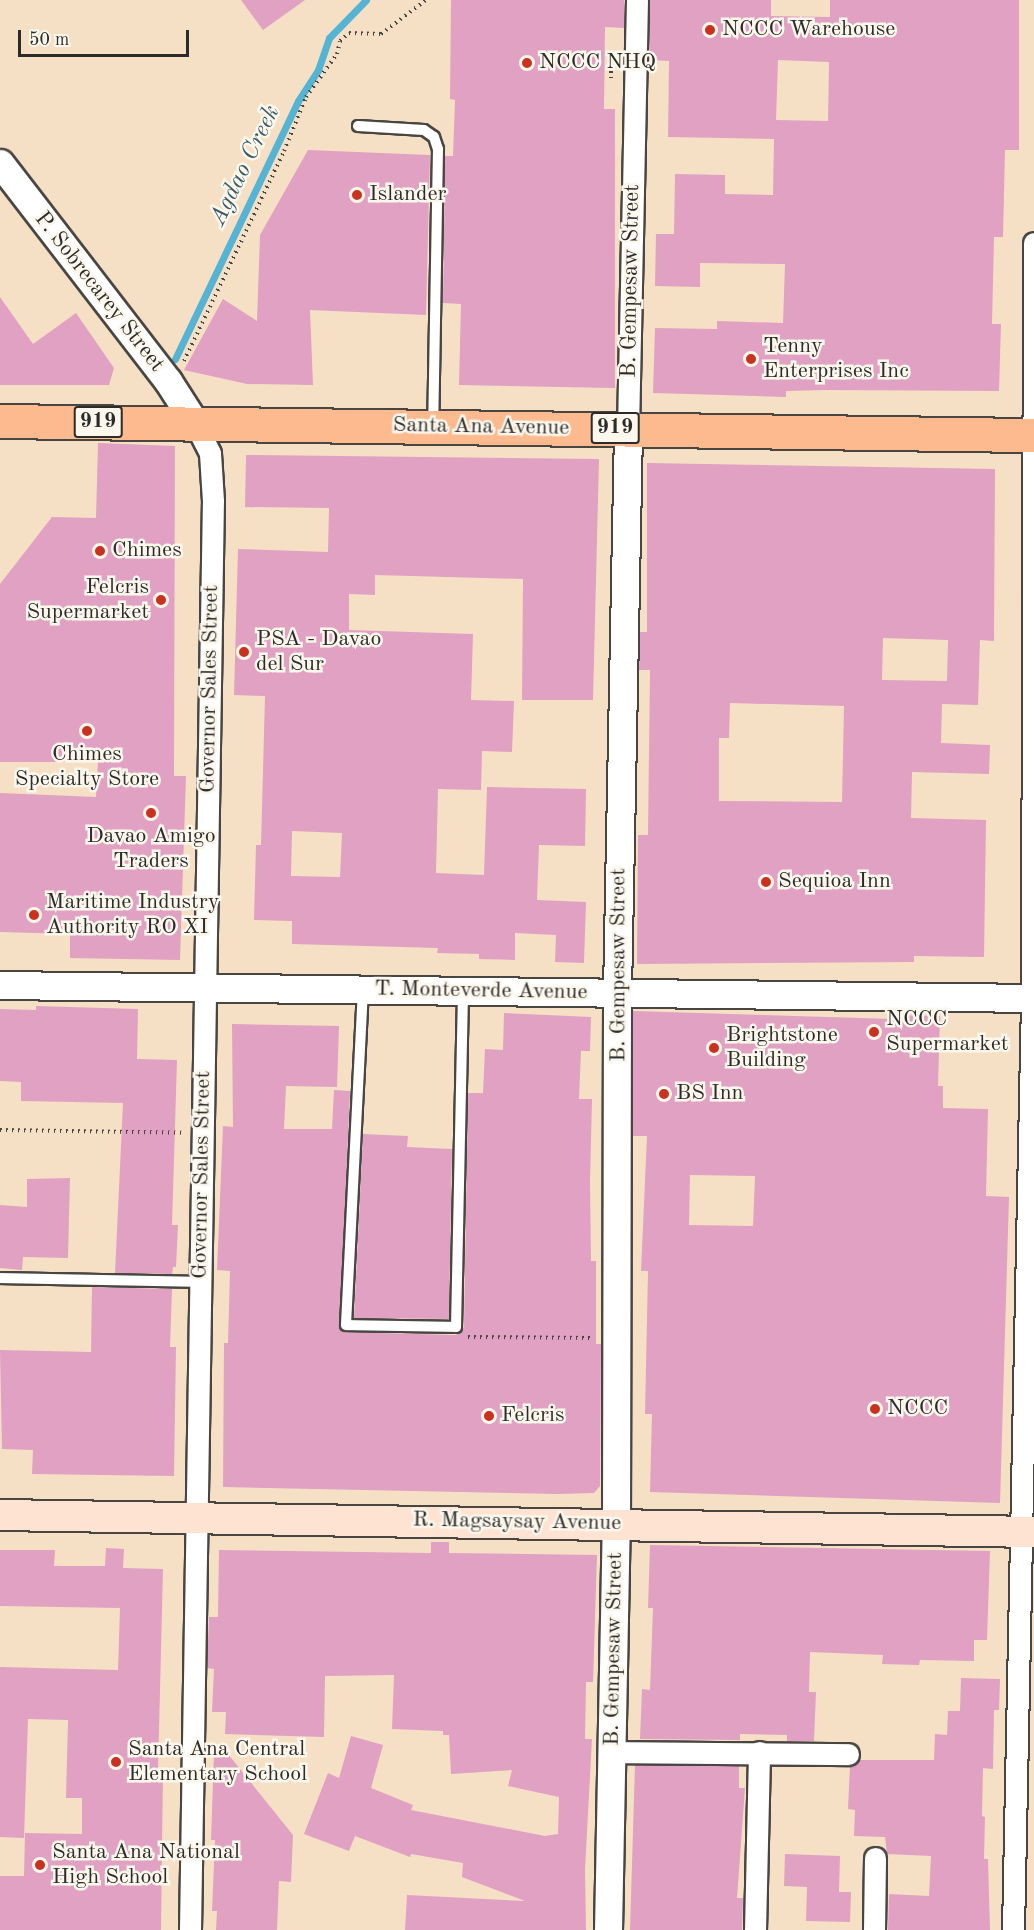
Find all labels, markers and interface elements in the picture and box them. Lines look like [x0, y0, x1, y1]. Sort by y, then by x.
place label: NCCC Warehouse [722, 17, 895, 43]
scale bar [21, 18, 192, 56]
marker: NCCC Warehouse [703, 23, 717, 37]
text: 50 m [29, 31, 69, 49]
place label: NCCC NHQ [539, 50, 656, 76]
marker: NCCC NHQ [520, 56, 534, 70]
water label: Agdao Creek [205, 101, 287, 231]
place label: Islander [369, 182, 447, 208]
street label: B. Gempesaw Street [616, 184, 646, 378]
marker: Islander [350, 188, 364, 202]
street label: P. Sobrecarey Street [28, 207, 170, 377]
place label: Tenny Enterprises Inc [763, 333, 909, 384]
marker: Tenny Enterprises Inc [744, 352, 758, 366]
road number: 919 [72, 404, 124, 440]
road number: 919 [590, 410, 640, 446]
street label: Santa Ana Avenue [392, 412, 570, 442]
place label: Chimes [112, 538, 182, 564]
marker: Chimes [93, 544, 107, 558]
place label: Felcris Supermarket [26, 574, 149, 626]
street label: Governor Sales Street [195, 585, 225, 793]
marker: Felcris Supermarket [154, 593, 168, 607]
place label: PSA - Davao del Sur [256, 626, 381, 678]
marker: PSA - Davao del Sur [237, 645, 251, 659]
marker: Chimes Specialty Store [80, 724, 94, 738]
place label: Chimes Specialty Store [15, 741, 159, 792]
marker: Davao Amigo Traders [144, 806, 158, 820]
place label: Davao Amigo Traders [86, 823, 216, 874]
street label: B. Gempesaw Street [606, 868, 632, 1062]
place label: Sequioa Inn [778, 869, 891, 895]
marker: Sequioa Inn [759, 875, 773, 889]
place label: Maritime Industry Authority RO XI [46, 889, 219, 940]
marker: Maritime Industry Authority RO XI [27, 908, 41, 922]
street label: T. Monteverde Avenue [374, 976, 588, 1006]
place label: NCCC Supermarket [886, 1006, 1009, 1058]
place label: Brightstone Building [726, 1022, 838, 1074]
marker: NCCC Supermarket [867, 1025, 881, 1039]
marker: Brightstone Building [707, 1041, 721, 1055]
street label: Governor Sales Street [187, 1071, 217, 1279]
place label: BS Inn [676, 1081, 743, 1107]
marker: BS Inn [657, 1087, 671, 1101]
place label: NCCC [887, 1396, 948, 1422]
marker: NCCC [868, 1402, 882, 1416]
place label: Felcris [501, 1403, 564, 1429]
marker: Felcris [482, 1409, 496, 1423]
street label: R. Magsaysay Avenue [412, 1507, 622, 1537]
street label: B. Gempesaw Street [599, 1552, 629, 1746]
place label: Santa Ana Central Elementary School [128, 1736, 307, 1788]
marker: Santa Ana Central Elementary School [109, 1755, 123, 1769]
place label: Santa Ana National High School [52, 1839, 240, 1891]
marker: Santa Ana National High School [33, 1858, 47, 1872]

